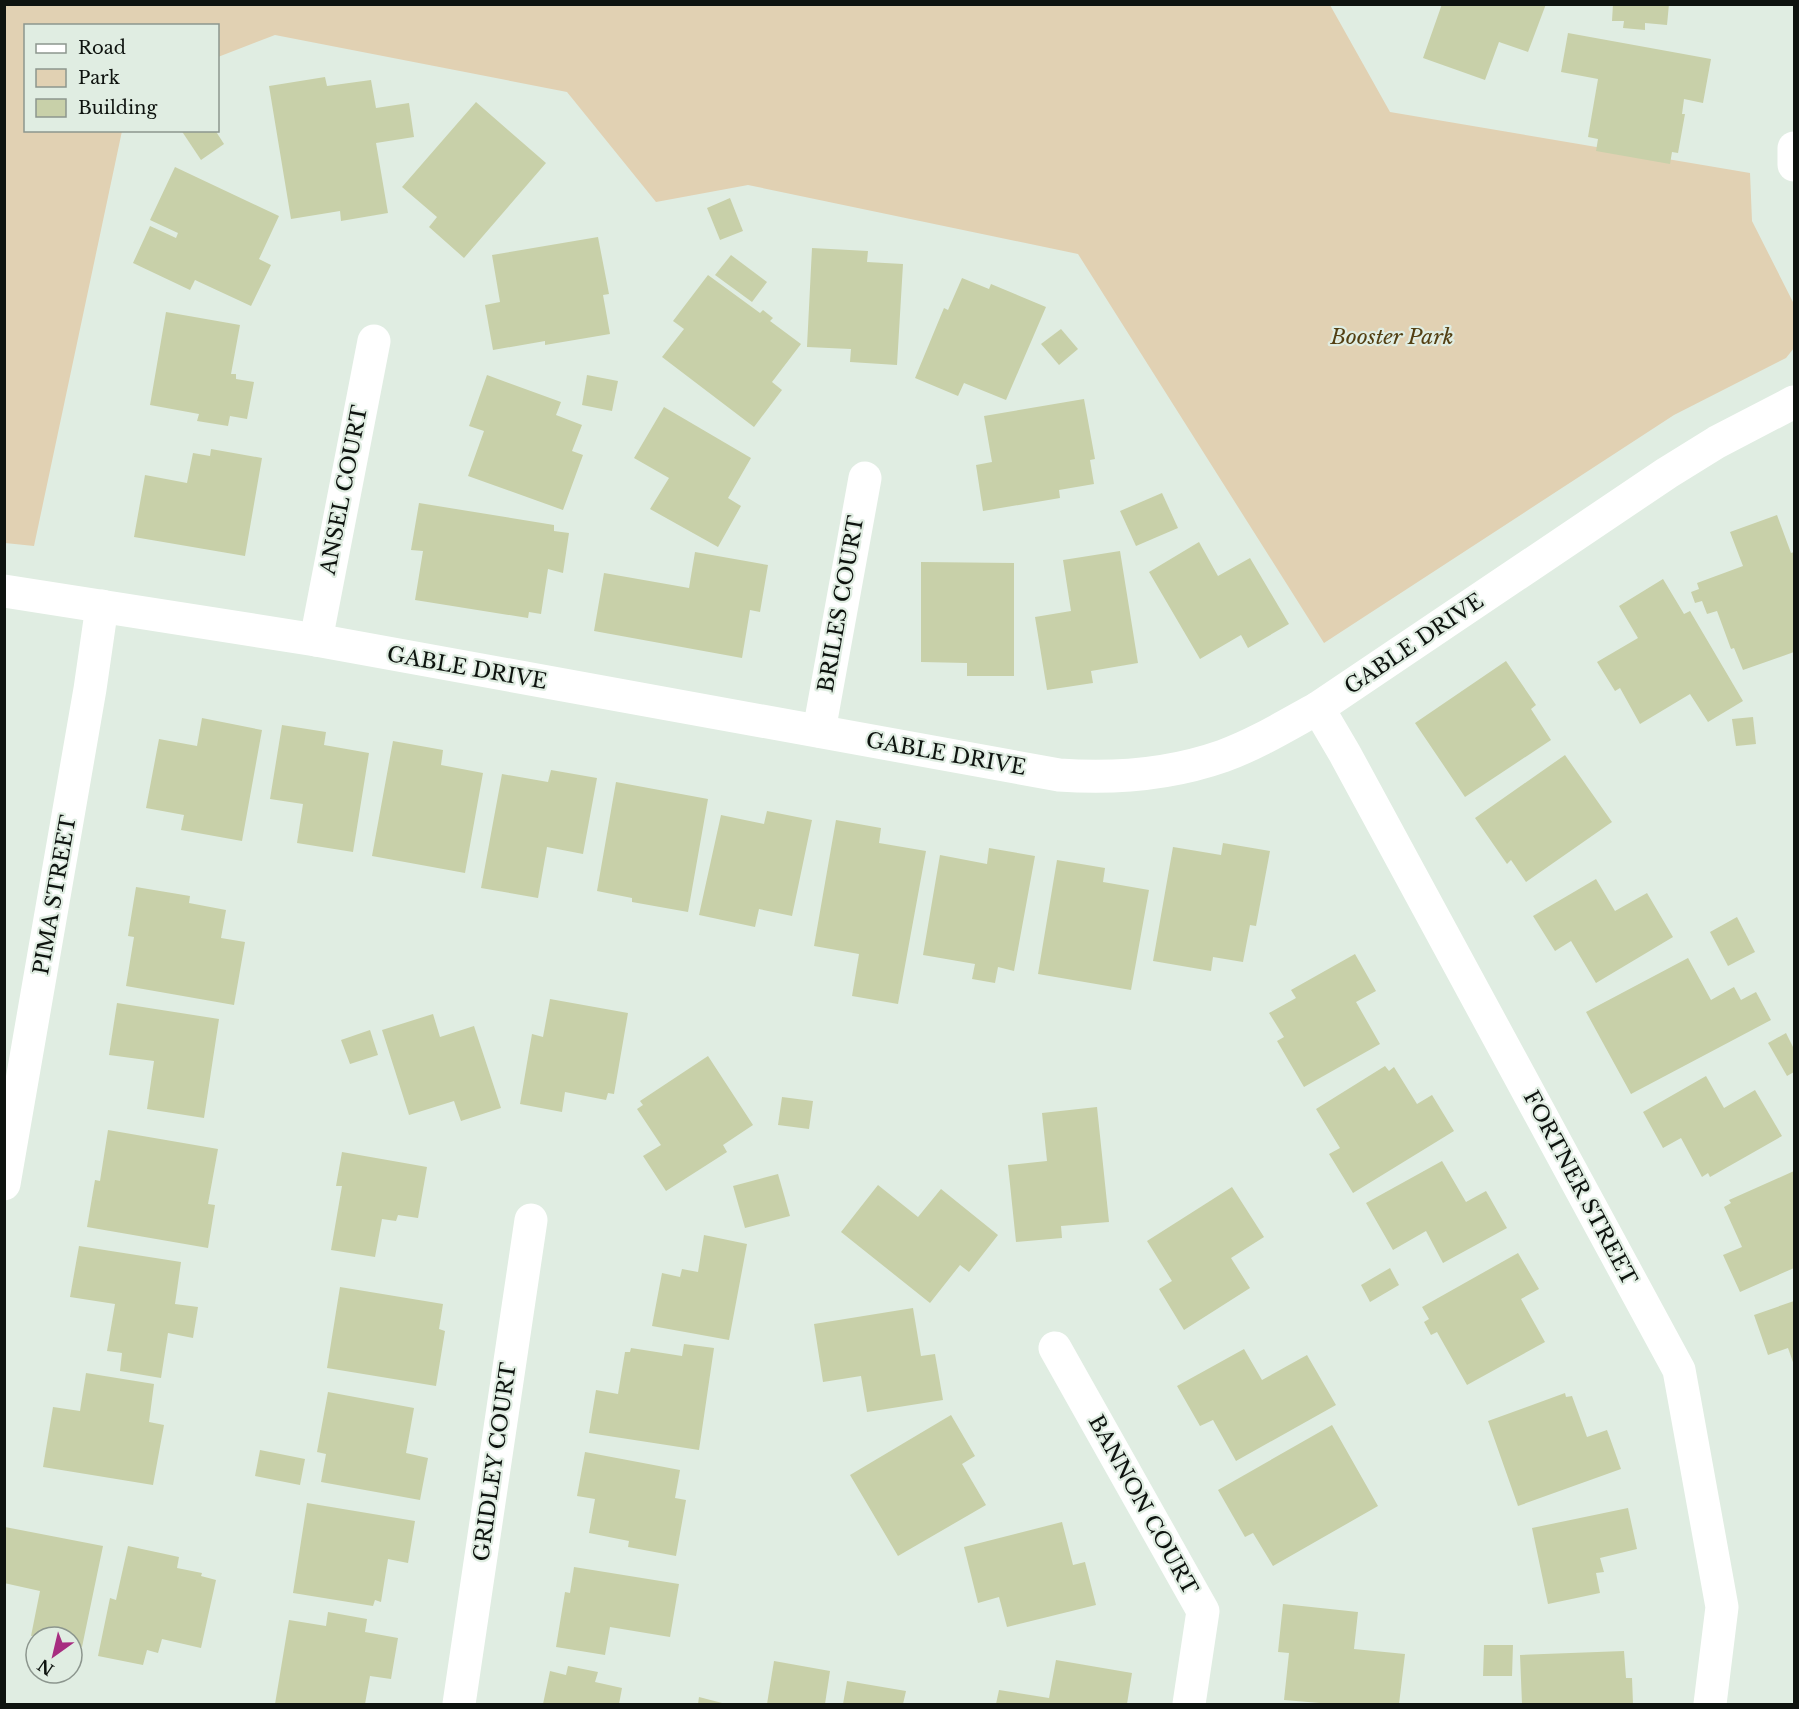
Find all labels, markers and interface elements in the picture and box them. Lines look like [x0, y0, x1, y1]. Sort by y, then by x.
legend [24, 24, 219, 132]
text: Road [78, 37, 126, 59]
text: Park [78, 67, 120, 89]
text: Building [78, 97, 157, 119]
park label: Booster Park [1329, 324, 1454, 350]
street label: ANSEL COURT [315, 403, 373, 578]
street label: BRILES COURT [813, 514, 869, 694]
street label: GABLE DRIVE [1340, 588, 1488, 700]
street label: GABLE DRIVE [385, 641, 549, 695]
street label: GABLE DRIVE [864, 727, 1028, 781]
street label: PIMA STREET [28, 813, 82, 977]
street label: FORTNER STREET [1518, 1086, 1642, 1290]
street label: GRIDLEY COURT [468, 1361, 522, 1563]
street label: BANNON COURT [1083, 1411, 1203, 1600]
north arrow [24, 1625, 84, 1685]
text: N [34, 1655, 57, 1680]

